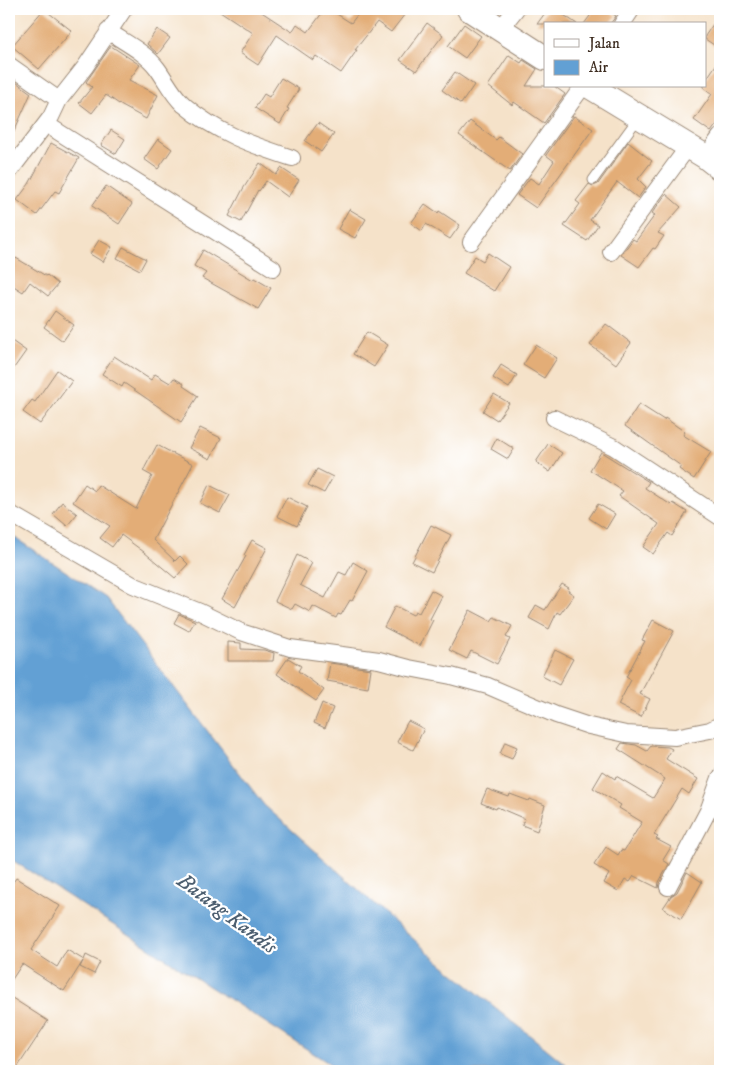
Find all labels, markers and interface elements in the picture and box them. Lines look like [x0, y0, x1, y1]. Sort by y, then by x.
legend [544, 22, 706, 88]
text: Jalan [587, 34, 620, 53]
text: Air [589, 58, 608, 77]
water label: Batang Kandis [171, 867, 283, 960]

